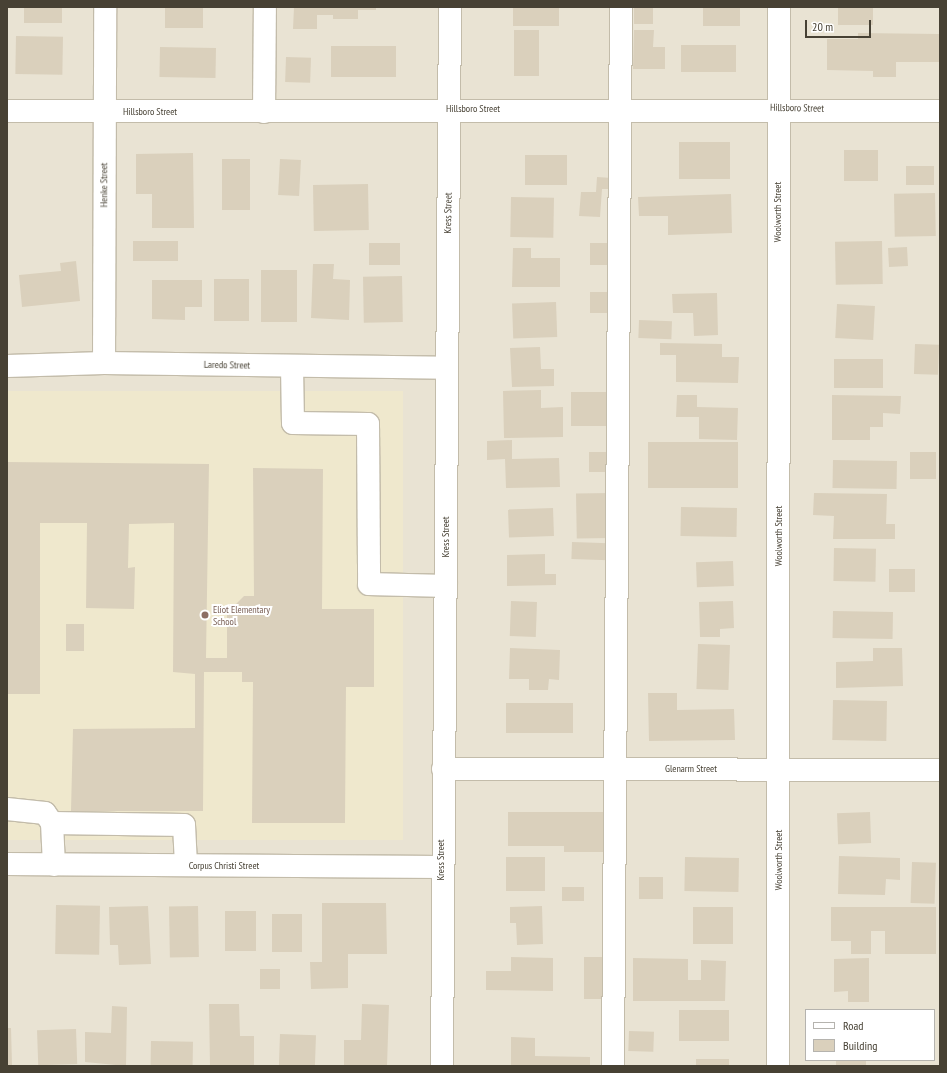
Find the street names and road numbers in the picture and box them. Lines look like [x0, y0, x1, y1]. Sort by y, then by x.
street label: Hillsboro Street [770, 102, 824, 114]
street label: Hillsboro Street [446, 103, 500, 115]
street label: Hillsboro Street [123, 106, 177, 118]
street label: Henke Street [98, 163, 110, 207]
street label: Woolworth Street [772, 182, 784, 242]
street label: Kress Street [442, 192, 454, 234]
street label: Laredo Street [204, 359, 250, 371]
street label: Woolworth Street [773, 506, 785, 566]
street label: Kress Street [440, 516, 452, 558]
street label: Glenarm Street [665, 763, 717, 775]
street label: Woolworth Street [773, 830, 785, 890]
street label: Kress Street [435, 839, 447, 881]
street label: Corpus Christi Street [189, 860, 259, 872]

